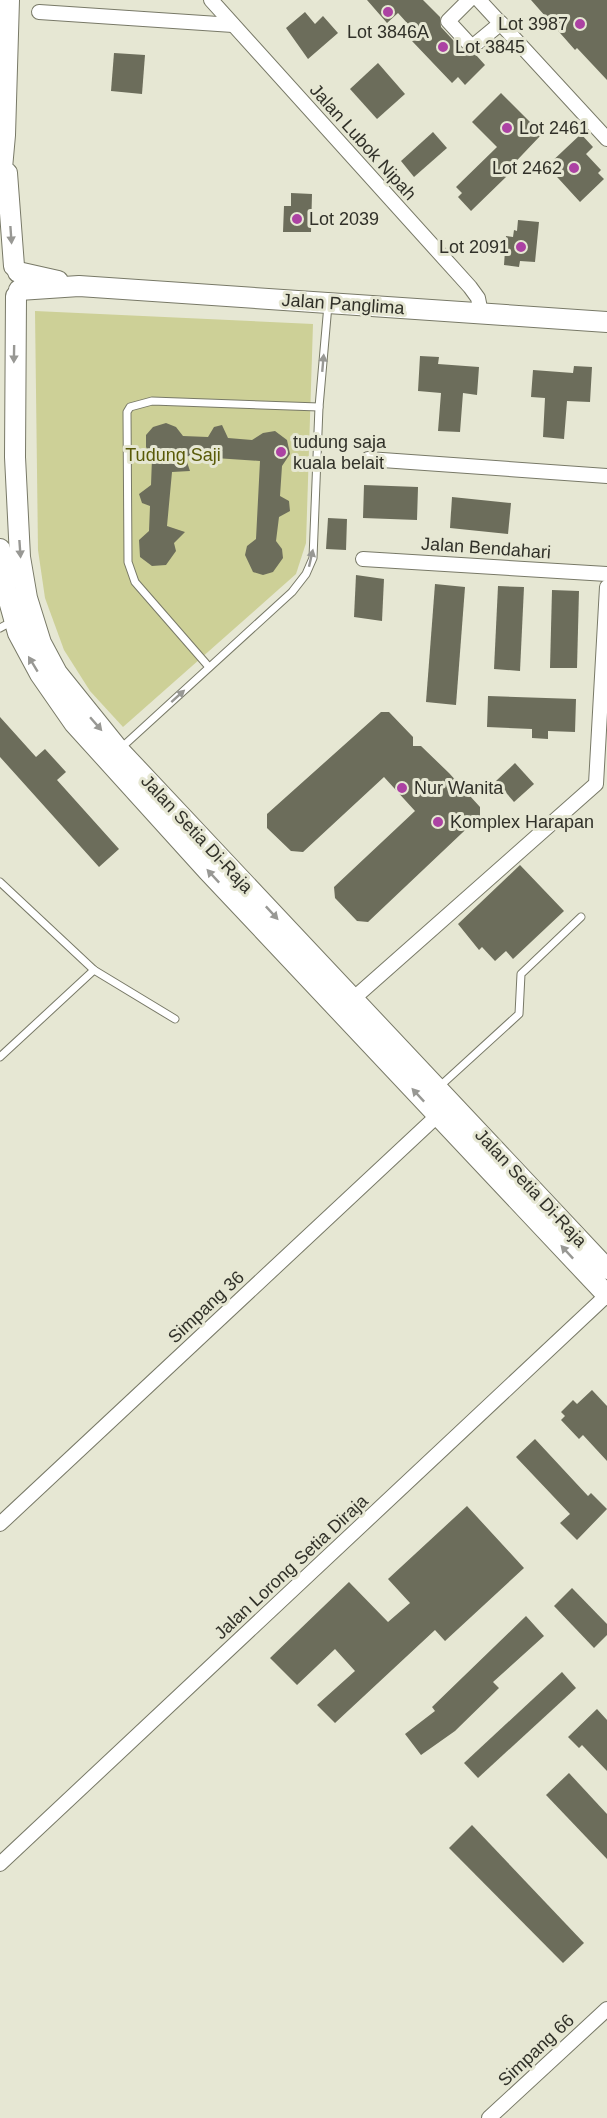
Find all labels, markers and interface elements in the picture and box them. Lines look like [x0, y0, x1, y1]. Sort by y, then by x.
marker: Lot 3846A [381, 5, 395, 19]
place label: Lot 3987 [498, 14, 568, 34]
marker: Lot 3987 [573, 17, 587, 31]
place label: Lot 3846A [347, 22, 429, 42]
place label: Lot 3845 [455, 37, 525, 57]
marker: Lot 3845 [436, 40, 450, 54]
street label: Jalan Lubok Nipah [306, 80, 420, 204]
place label: Lot 2461 [519, 118, 589, 138]
marker: Lot 2461 [500, 121, 514, 135]
place label: Lot 2462 [492, 158, 562, 178]
marker: Lot 2462 [567, 161, 581, 175]
place label: Lot 2039 [309, 209, 379, 229]
marker: Lot 2039 [290, 212, 304, 226]
one-way arrow [7, 225, 16, 244]
place label: Lot 2091 [439, 237, 509, 257]
marker: Lot 2091 [514, 240, 528, 254]
street label: Jalan Panglima [281, 290, 406, 318]
one-way arrow [9, 345, 18, 364]
one-way arrow [318, 354, 328, 373]
place label: tudung saja kuala belait [293, 432, 387, 473]
park label: Tudung Saji [125, 445, 221, 465]
marker: tudung saja kuala belait [274, 445, 288, 459]
street label: Jalan Bendahari [420, 533, 552, 563]
one-way arrow [15, 540, 24, 559]
one-way arrow [307, 549, 317, 567]
one-way arrow [28, 656, 39, 672]
one-way arrow [170, 689, 185, 703]
one-way arrow [90, 716, 103, 732]
street label: Jalan Setia Di-Raja [137, 771, 258, 898]
place label: Nur Wanita [414, 778, 504, 798]
marker: Nur Wanita [395, 781, 409, 795]
place label: Komplex Harapan [450, 812, 594, 832]
marker: Komplex Harapan [431, 815, 445, 829]
one-way arrow [206, 869, 220, 884]
one-way arrow [265, 906, 279, 921]
one-way arrow [412, 1089, 426, 1103]
street label: Jalan Setia Di-Raja [471, 1125, 592, 1252]
one-way arrow [561, 1245, 574, 1260]
street label: Simpang 36 [164, 1267, 248, 1347]
street label: Jalan Lorong Setia Diraja [210, 1490, 372, 1643]
street label: Simpang 66 [494, 2010, 578, 2090]

